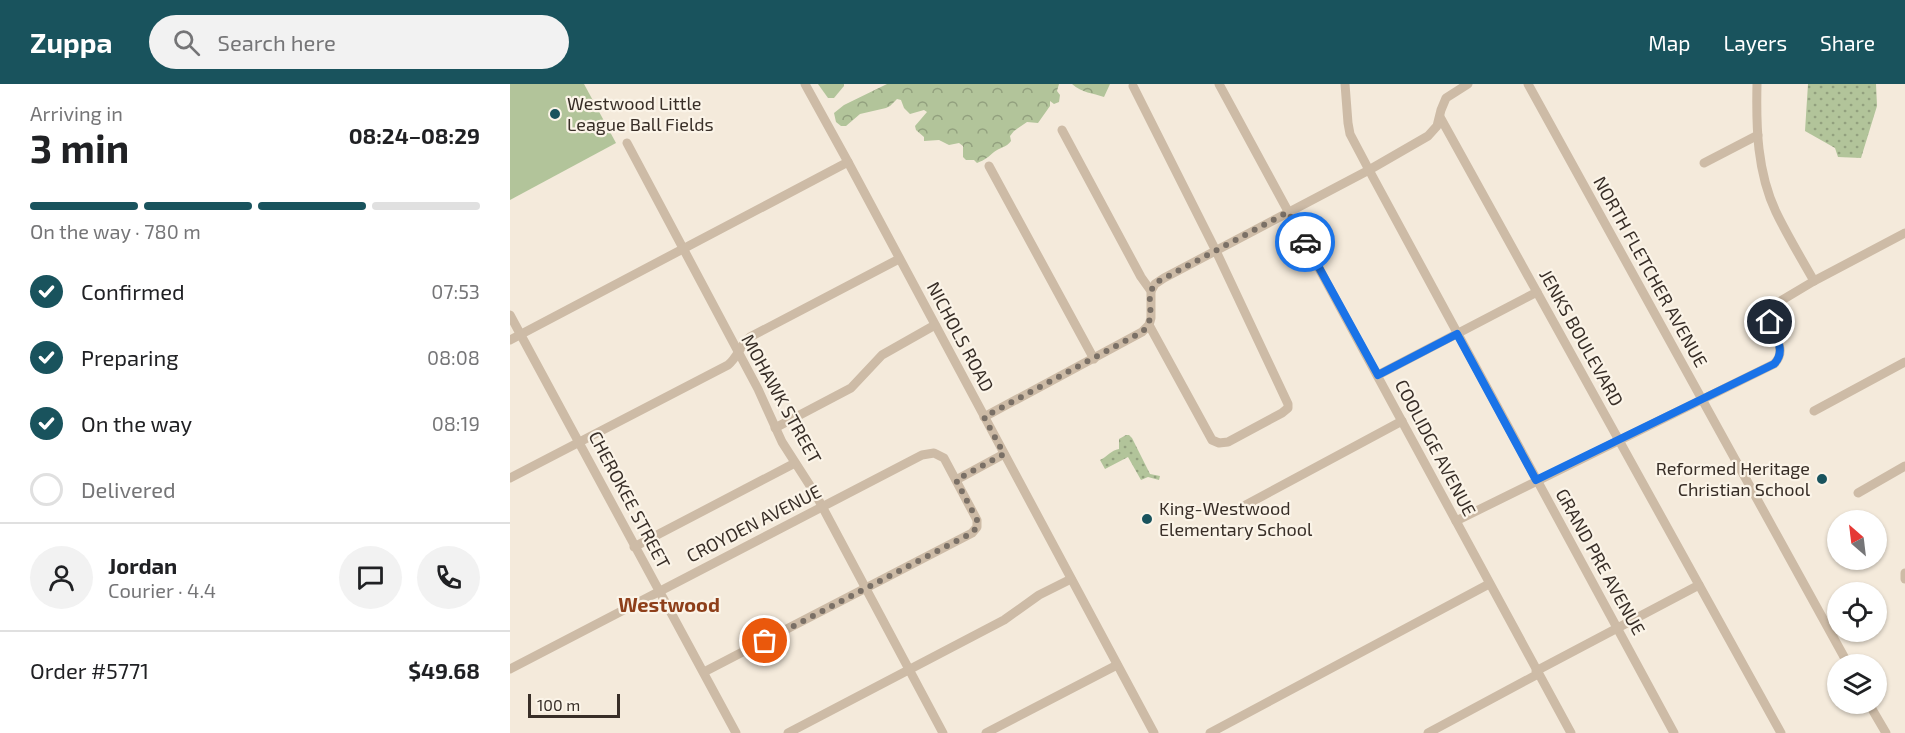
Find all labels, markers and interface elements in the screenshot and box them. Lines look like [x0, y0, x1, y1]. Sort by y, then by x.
search box [149, 15, 569, 69]
text: Zuppa [30, 25, 113, 59]
icon: search [170, 26, 203, 59]
text: Search here [218, 29, 336, 55]
text: Map [1648, 30, 1690, 55]
text: Layers [1723, 30, 1787, 55]
text: Share [1820, 30, 1875, 55]
place label: Westwood Little League Ball Fields [567, 92, 714, 135]
text: Arriving in [30, 101, 123, 125]
marker: Westwood Little League Ball Fields [548, 107, 562, 121]
text: 08:24–08:29 [349, 122, 480, 148]
text: 3 min [30, 124, 129, 171]
street label: NORTH FLETCHER AVENUE [1589, 172, 1713, 371]
courier [1275, 212, 1335, 272]
text: On the way · 780 m [30, 219, 201, 243]
icon: car [1289, 226, 1322, 259]
street label: JENKS BOULEVARD [1535, 265, 1629, 410]
icon: check [30, 275, 63, 308]
text: Confirmed [81, 278, 185, 304]
street label: NICHOLS ROAD [923, 278, 999, 395]
text: 07:53 [431, 279, 480, 303]
pin [1744, 296, 1795, 347]
icon: home [1753, 305, 1786, 338]
street label: MOHAWK STREET [737, 330, 827, 467]
icon: check [30, 341, 63, 374]
text: Preparing [81, 344, 179, 370]
text: 08:08 [427, 345, 480, 369]
street label: COOLIDGE AVENUE [1391, 376, 1481, 520]
icon: check [30, 407, 63, 440]
text: On the way [81, 410, 192, 436]
text: 08:19 [432, 411, 480, 435]
street label: CHEROKEE STREET [584, 427, 676, 572]
place label: Reformed Heritage Christian School [1656, 457, 1811, 500]
marker: Reformed Heritage Christian School [1815, 472, 1829, 486]
text: Delivered [81, 476, 176, 502]
street label: CROYDEN AVENUE [683, 480, 825, 567]
street label: GRAND PRE AVENUE [1551, 484, 1650, 639]
place label: King-Westwood Elementary School [1159, 497, 1313, 540]
north arrow [1827, 510, 1887, 570]
map controls [1827, 510, 1887, 714]
marker: King-Westwood Elementary School [1140, 512, 1154, 526]
button: person [30, 546, 93, 609]
button: chat [339, 546, 402, 609]
button: phone [417, 546, 480, 609]
text: Jordan [108, 552, 177, 578]
text: Courier · 4.4 [108, 578, 216, 602]
button: locate [1827, 582, 1887, 642]
district label: Westwood [618, 592, 720, 616]
pin [739, 615, 790, 666]
icon: bag [748, 624, 781, 657]
button: layers [1827, 654, 1887, 714]
text: Order #5771 [30, 657, 149, 683]
text: $49.68 [408, 657, 480, 683]
scale bar [528, 691, 620, 718]
text: 100 m [537, 695, 580, 714]

